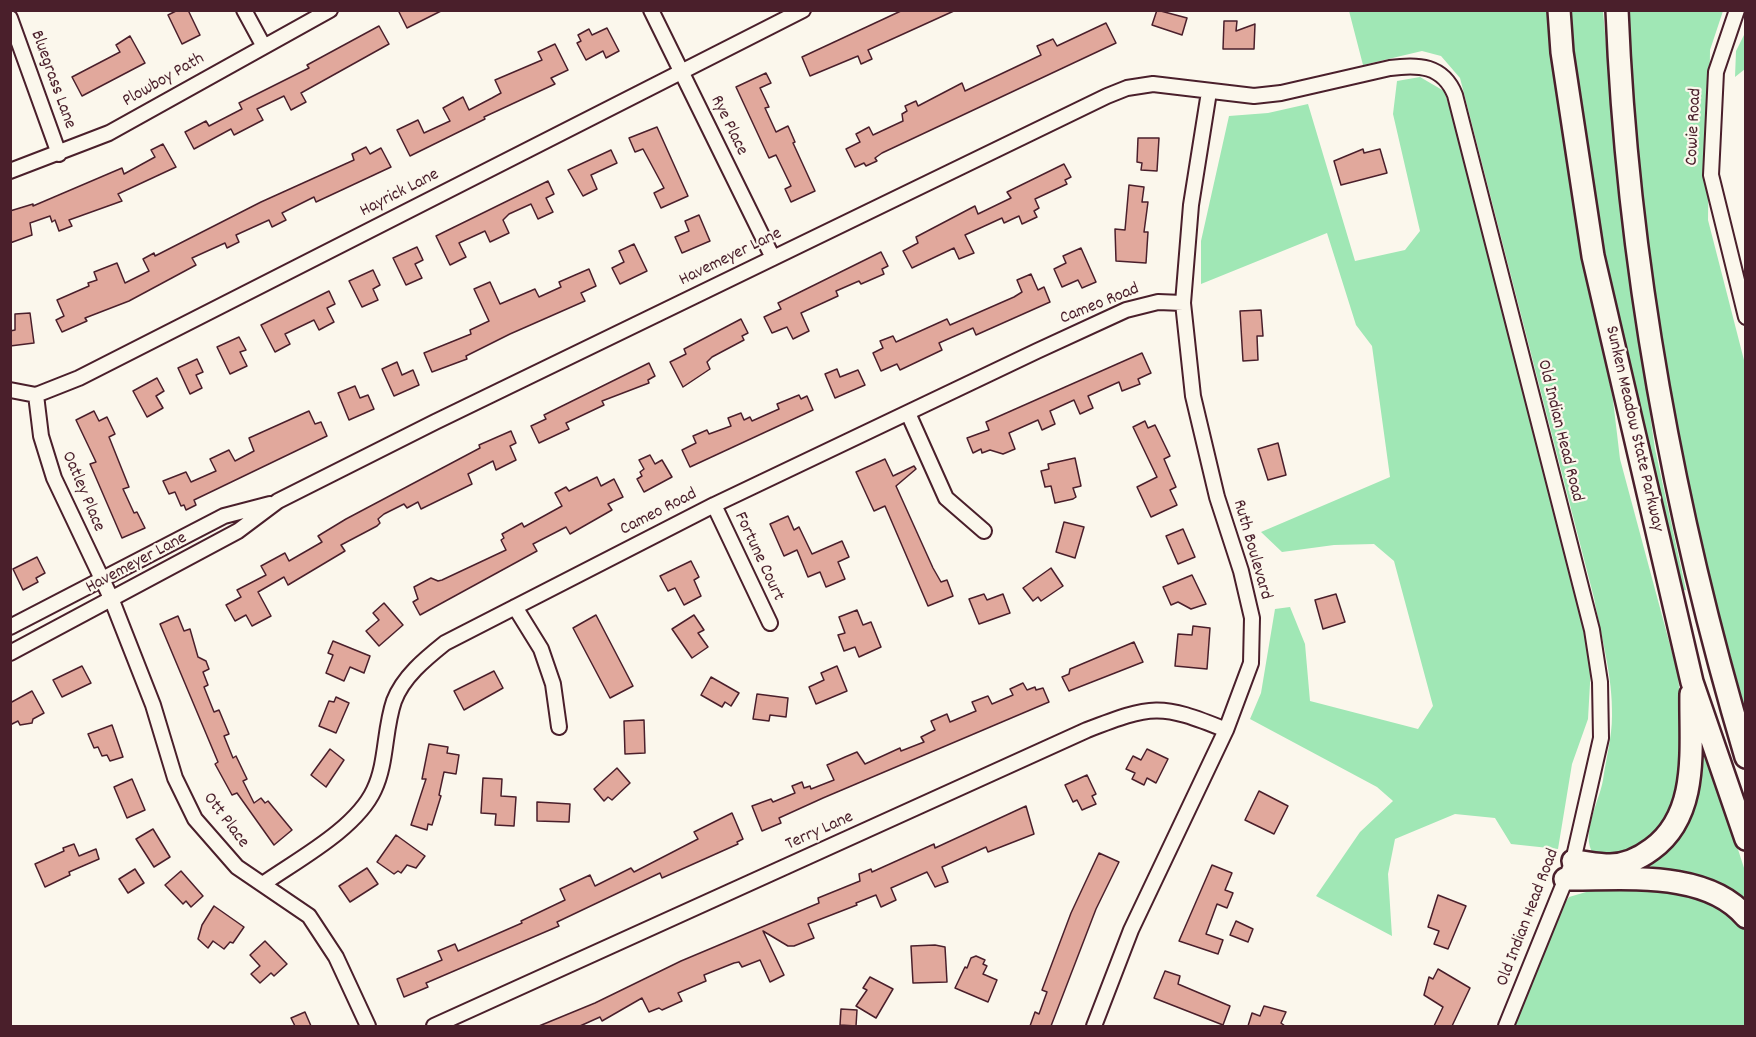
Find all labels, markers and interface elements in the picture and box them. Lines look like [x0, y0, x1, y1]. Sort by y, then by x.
street label: Bluegrass Lane [24, 28, 80, 132]
street label: Plowboy Path [119, 49, 209, 113]
street label: Cowie Road [1682, 88, 1708, 166]
street label: Rye Place [704, 92, 752, 160]
street label: Hayrick Lane [357, 165, 443, 223]
street label: Havemeyer Lane [676, 224, 786, 292]
street label: Cameo Road [1057, 279, 1143, 331]
street label: Sunken Meadow State Parkway [1599, 324, 1667, 534]
street label: Old Indian Head Road [1531, 358, 1587, 504]
street label: Oatley Place [55, 449, 109, 535]
street label: Cameo Road [617, 484, 701, 542]
street label: Ruth Boulevard [1226, 497, 1276, 603]
street label: Fortune Court [728, 509, 788, 605]
street label: Havemeyer Lane [83, 528, 191, 600]
street label: Ott Place [197, 789, 253, 853]
street label: Terry Lane [783, 808, 857, 856]
street label: Old Indian Head Road [1493, 846, 1565, 990]

